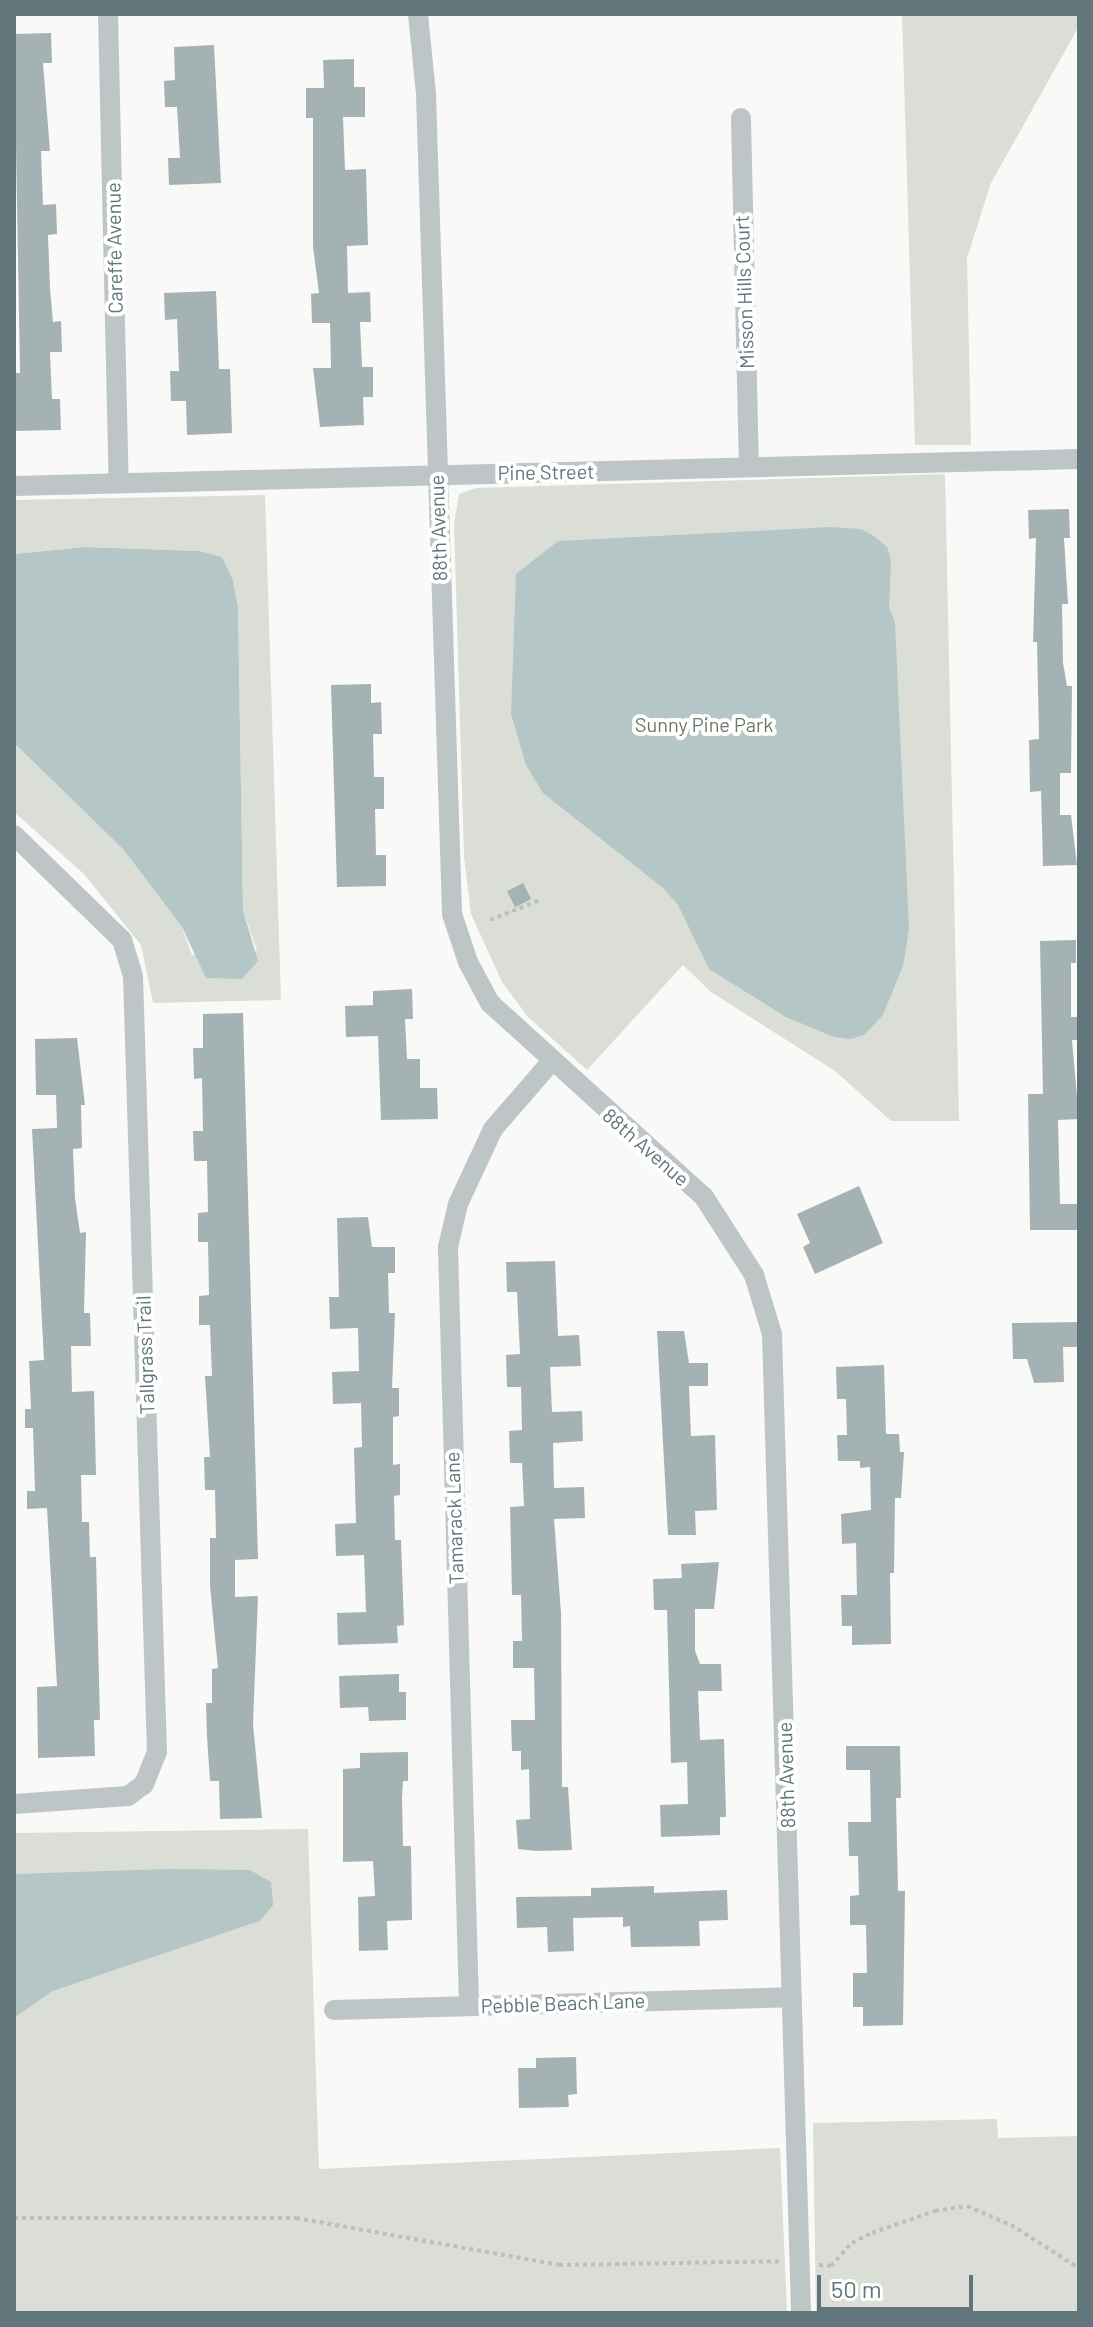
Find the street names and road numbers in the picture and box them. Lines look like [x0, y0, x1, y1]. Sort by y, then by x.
street label: Careffe Avenue [101, 182, 127, 314]
street label: Misson Hills Court [729, 215, 759, 369]
street label: Pine Street [497, 459, 595, 485]
street label: 88th Avenue [424, 474, 452, 582]
street label: 88th Avenue [598, 1103, 694, 1191]
street label: Tallgrass Trail [131, 1295, 159, 1415]
street label: Tamarack Lane [440, 1451, 468, 1585]
street label: 88th Avenue [772, 1721, 800, 1829]
street label: Pebble Beach Lane [480, 1988, 646, 2018]

